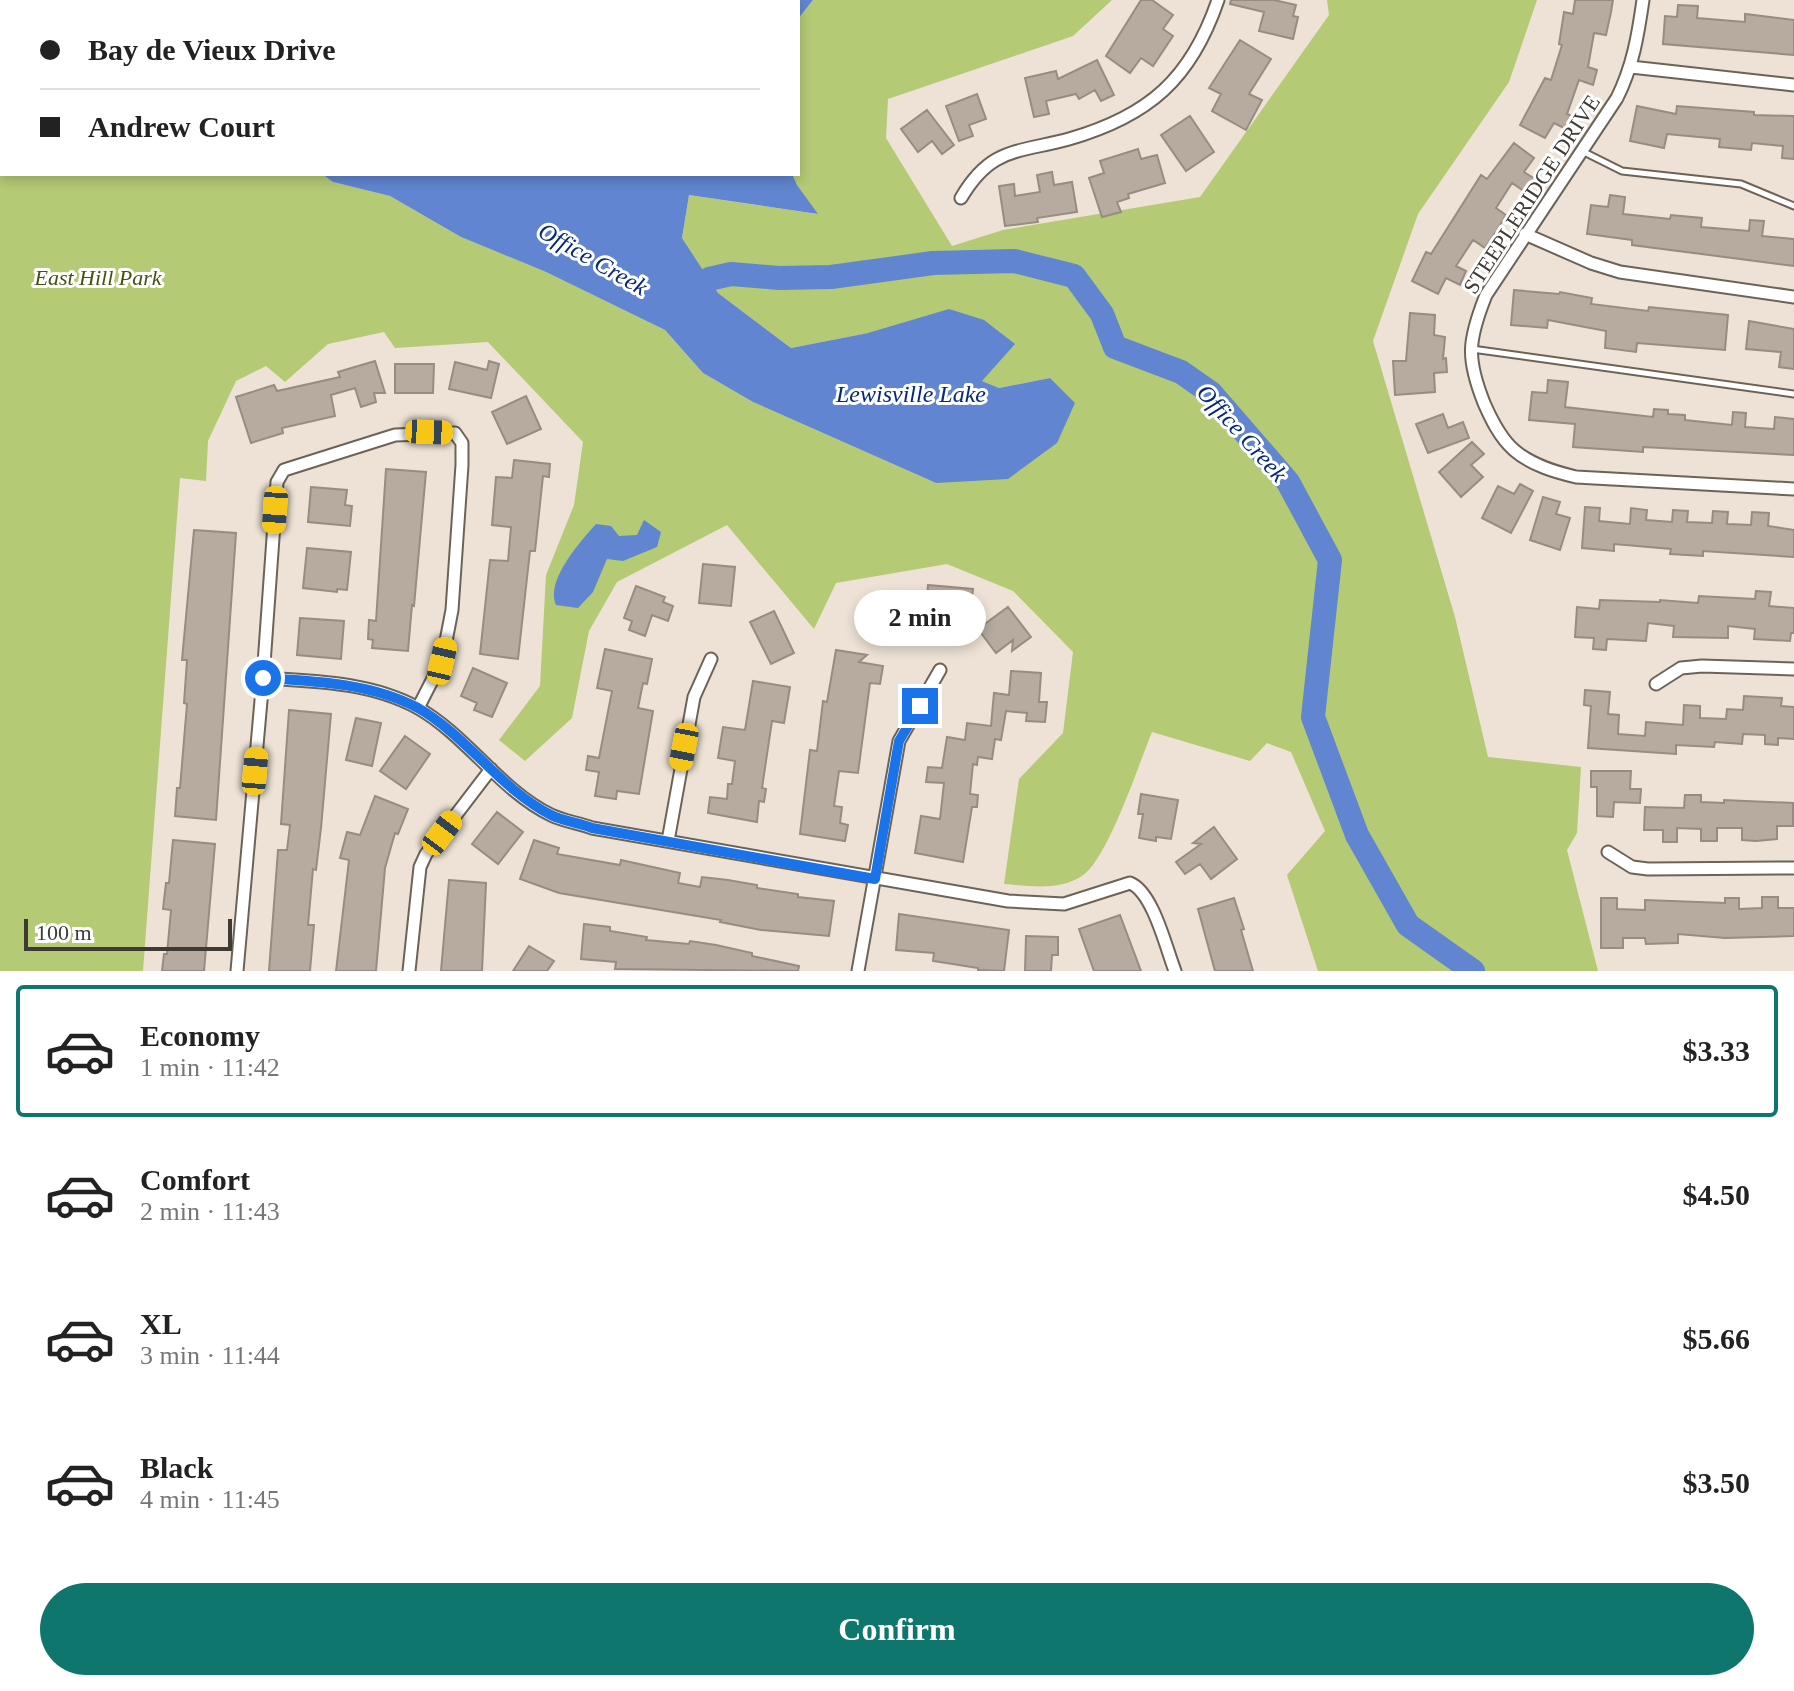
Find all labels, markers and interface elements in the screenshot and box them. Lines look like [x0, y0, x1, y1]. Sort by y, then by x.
text: Bay de Vieux Drive [88, 33, 336, 66]
street label: STEEPLERIDGE DRIVE [1458, 90, 1605, 298]
text: Andrew Court [88, 110, 275, 143]
water label: Office Creek [534, 217, 652, 301]
park label: East Hill Park [33, 265, 163, 290]
water label: Office Creek [1192, 379, 1292, 487]
water label: Lewisville Lake [835, 381, 986, 407]
car [405, 419, 453, 445]
car [261, 485, 289, 535]
callout: 2 min [854, 590, 986, 646]
text: 2 min [889, 603, 951, 632]
car [425, 635, 459, 687]
route start [245, 660, 281, 696]
route end [902, 688, 938, 724]
car [668, 721, 700, 773]
car [241, 746, 269, 796]
car [418, 807, 466, 859]
scale bar [24, 915, 232, 951]
text: 100 m [36, 920, 92, 945]
icon: car [44, 1015, 116, 1087]
text: Economy [140, 1019, 260, 1052]
text: $3.33 [1683, 1034, 1750, 1067]
text: 1 min · 11:42 [140, 1053, 280, 1082]
icon: car [44, 1159, 116, 1231]
text: Comfort [140, 1163, 250, 1196]
text: $4.50 [1683, 1178, 1750, 1211]
text: 2 min · 11:43 [140, 1197, 280, 1226]
icon: car [44, 1303, 116, 1375]
text: XL [140, 1307, 182, 1340]
text: $5.66 [1683, 1322, 1750, 1355]
text: 3 min · 11:44 [140, 1341, 280, 1370]
icon: car [44, 1447, 116, 1519]
text: Black [140, 1451, 213, 1484]
text: $3.50 [1683, 1466, 1750, 1499]
text: 4 min · 11:45 [140, 1485, 280, 1514]
button: Confirm [40, 1583, 1754, 1675]

